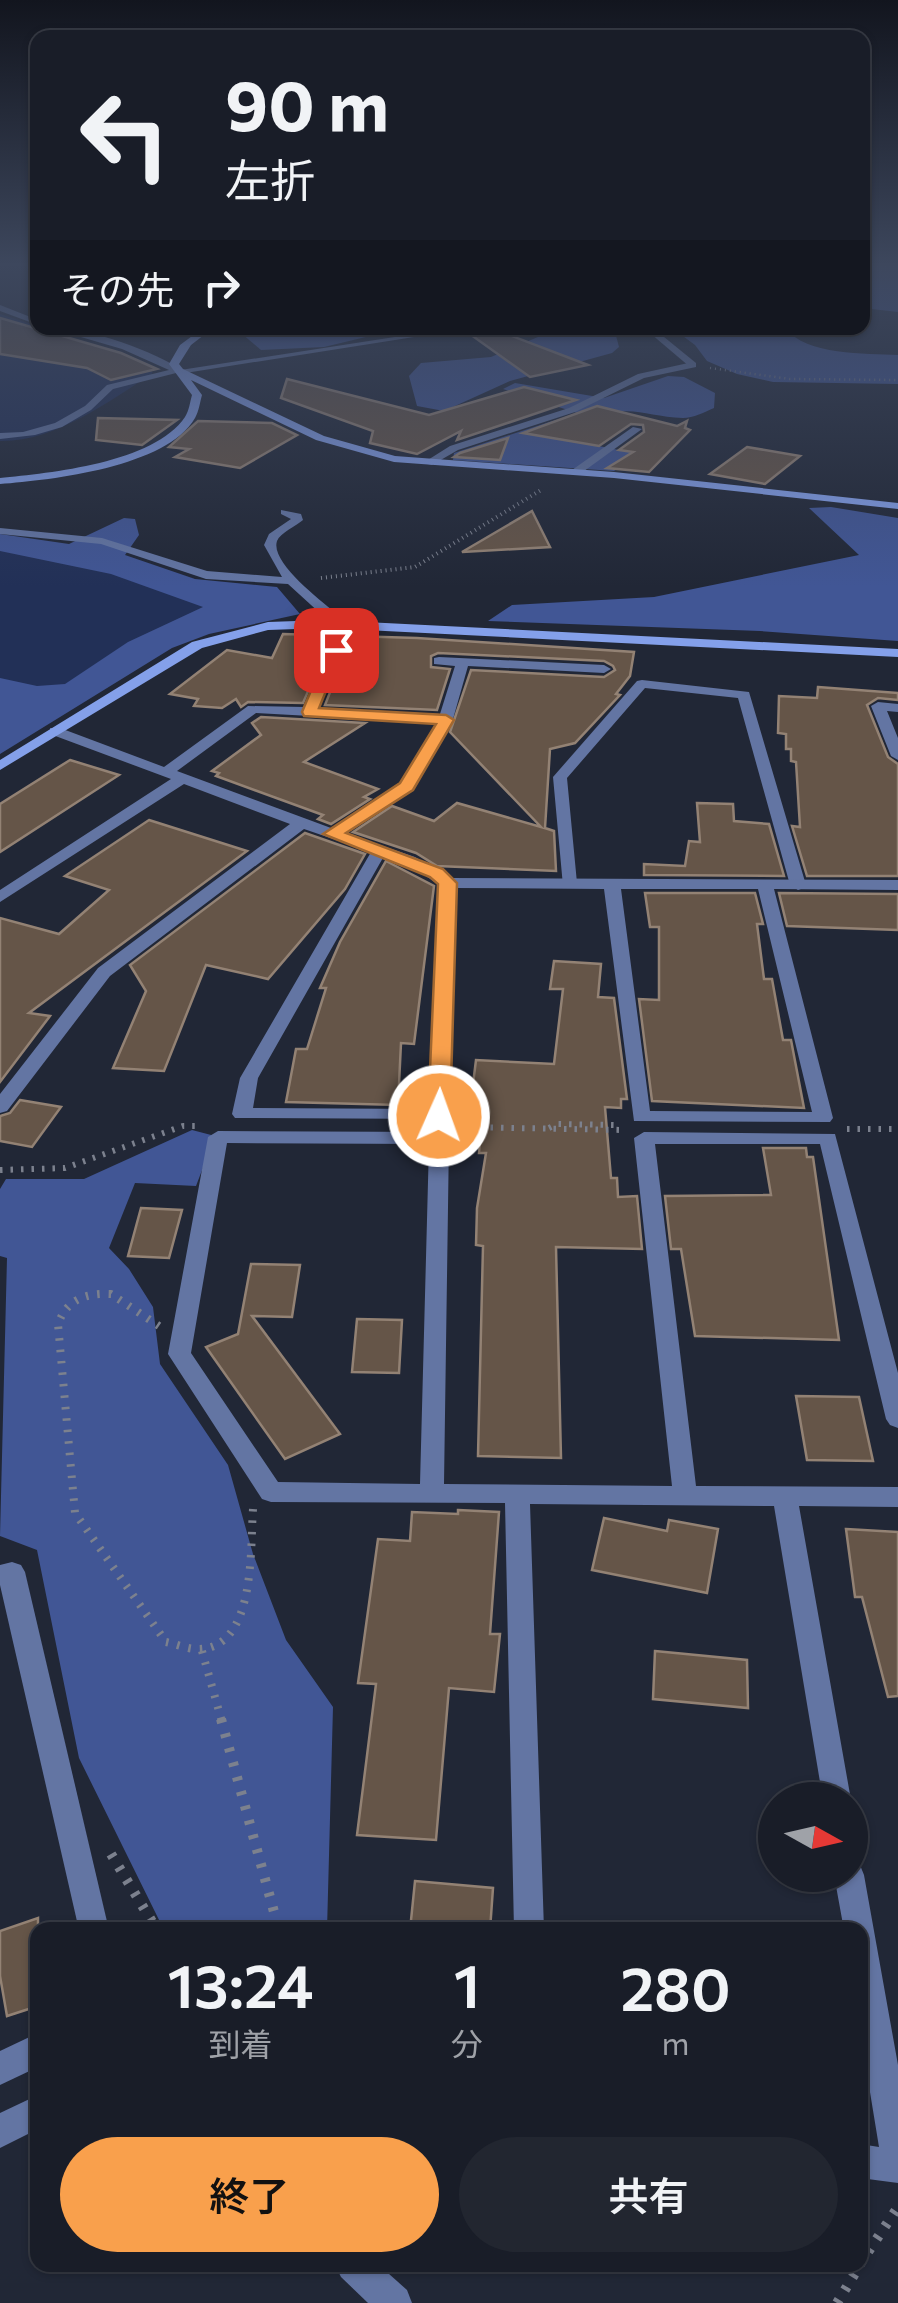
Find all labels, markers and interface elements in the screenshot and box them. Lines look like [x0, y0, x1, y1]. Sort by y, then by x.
text: 90 m [225, 60, 389, 145]
icon: left [60, 70, 190, 200]
text: 左折 [225, 151, 315, 206]
icon: right [194, 260, 249, 315]
text: その先 [60, 265, 174, 312]
pin [294, 608, 379, 693]
icon: arrive [309, 623, 364, 678]
position arrow [387, 1064, 491, 1168]
north arrow [758, 1782, 868, 1892]
map controls [758, 1782, 868, 1892]
text: 13:24 [167, 1947, 314, 2020]
text: 1 [454, 1947, 480, 2020]
text: 280 [621, 1950, 731, 2023]
text: m [662, 2022, 689, 2062]
text: 到着 [209, 2023, 273, 2063]
text: 分 [451, 2023, 483, 2063]
button: 終了 [60, 2137, 439, 2252]
button: 共有 [459, 2137, 838, 2252]

